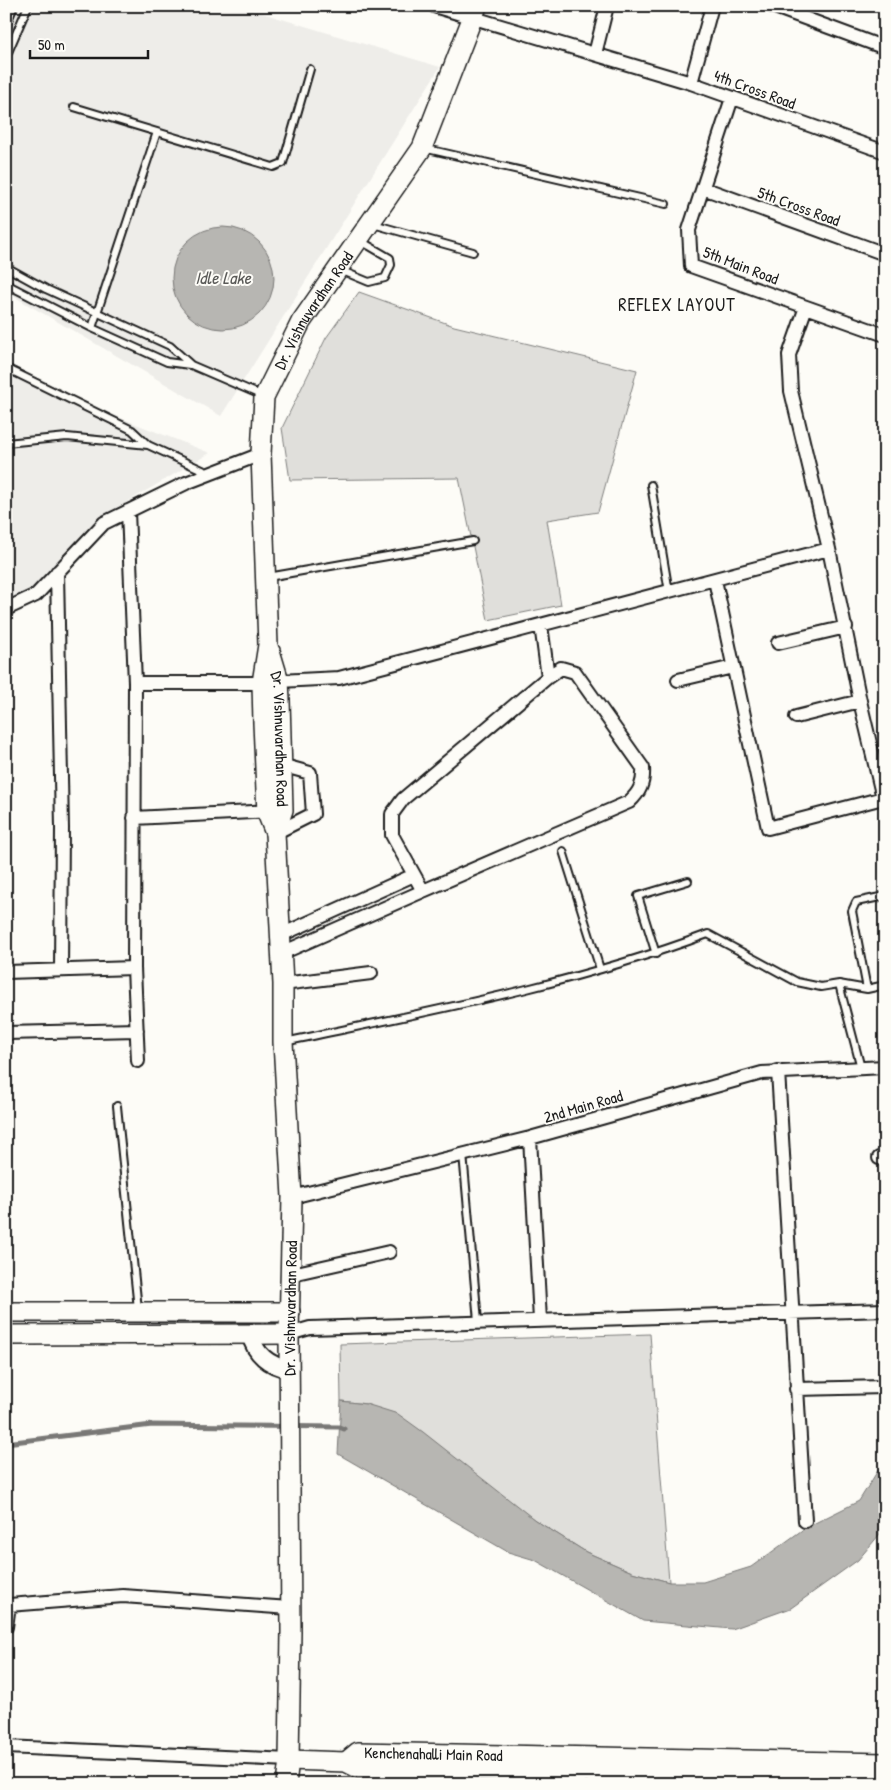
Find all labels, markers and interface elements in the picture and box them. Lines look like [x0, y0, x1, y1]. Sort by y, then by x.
scale bar [30, 28, 148, 60]
text: 50 m [38, 34, 65, 55]
street label: 4th Cross Road [711, 64, 799, 114]
street label: 5th Cross Road [755, 181, 843, 231]
street label: 5th Main Road [700, 241, 782, 289]
street label: Dr. Vishnuvardhan Road [268, 247, 358, 373]
water label: Idle Lake [195, 265, 252, 290]
district label: REFLEX LAYOUT [618, 292, 736, 317]
street label: Dr. Vishnuvardhan Road [266, 668, 294, 807]
street label: 2nd Main Road [541, 1084, 625, 1128]
street label: Dr. Vishnuvardhan Road [278, 1240, 302, 1376]
street label: Kenchenahalli Main Road [364, 1741, 503, 1766]

